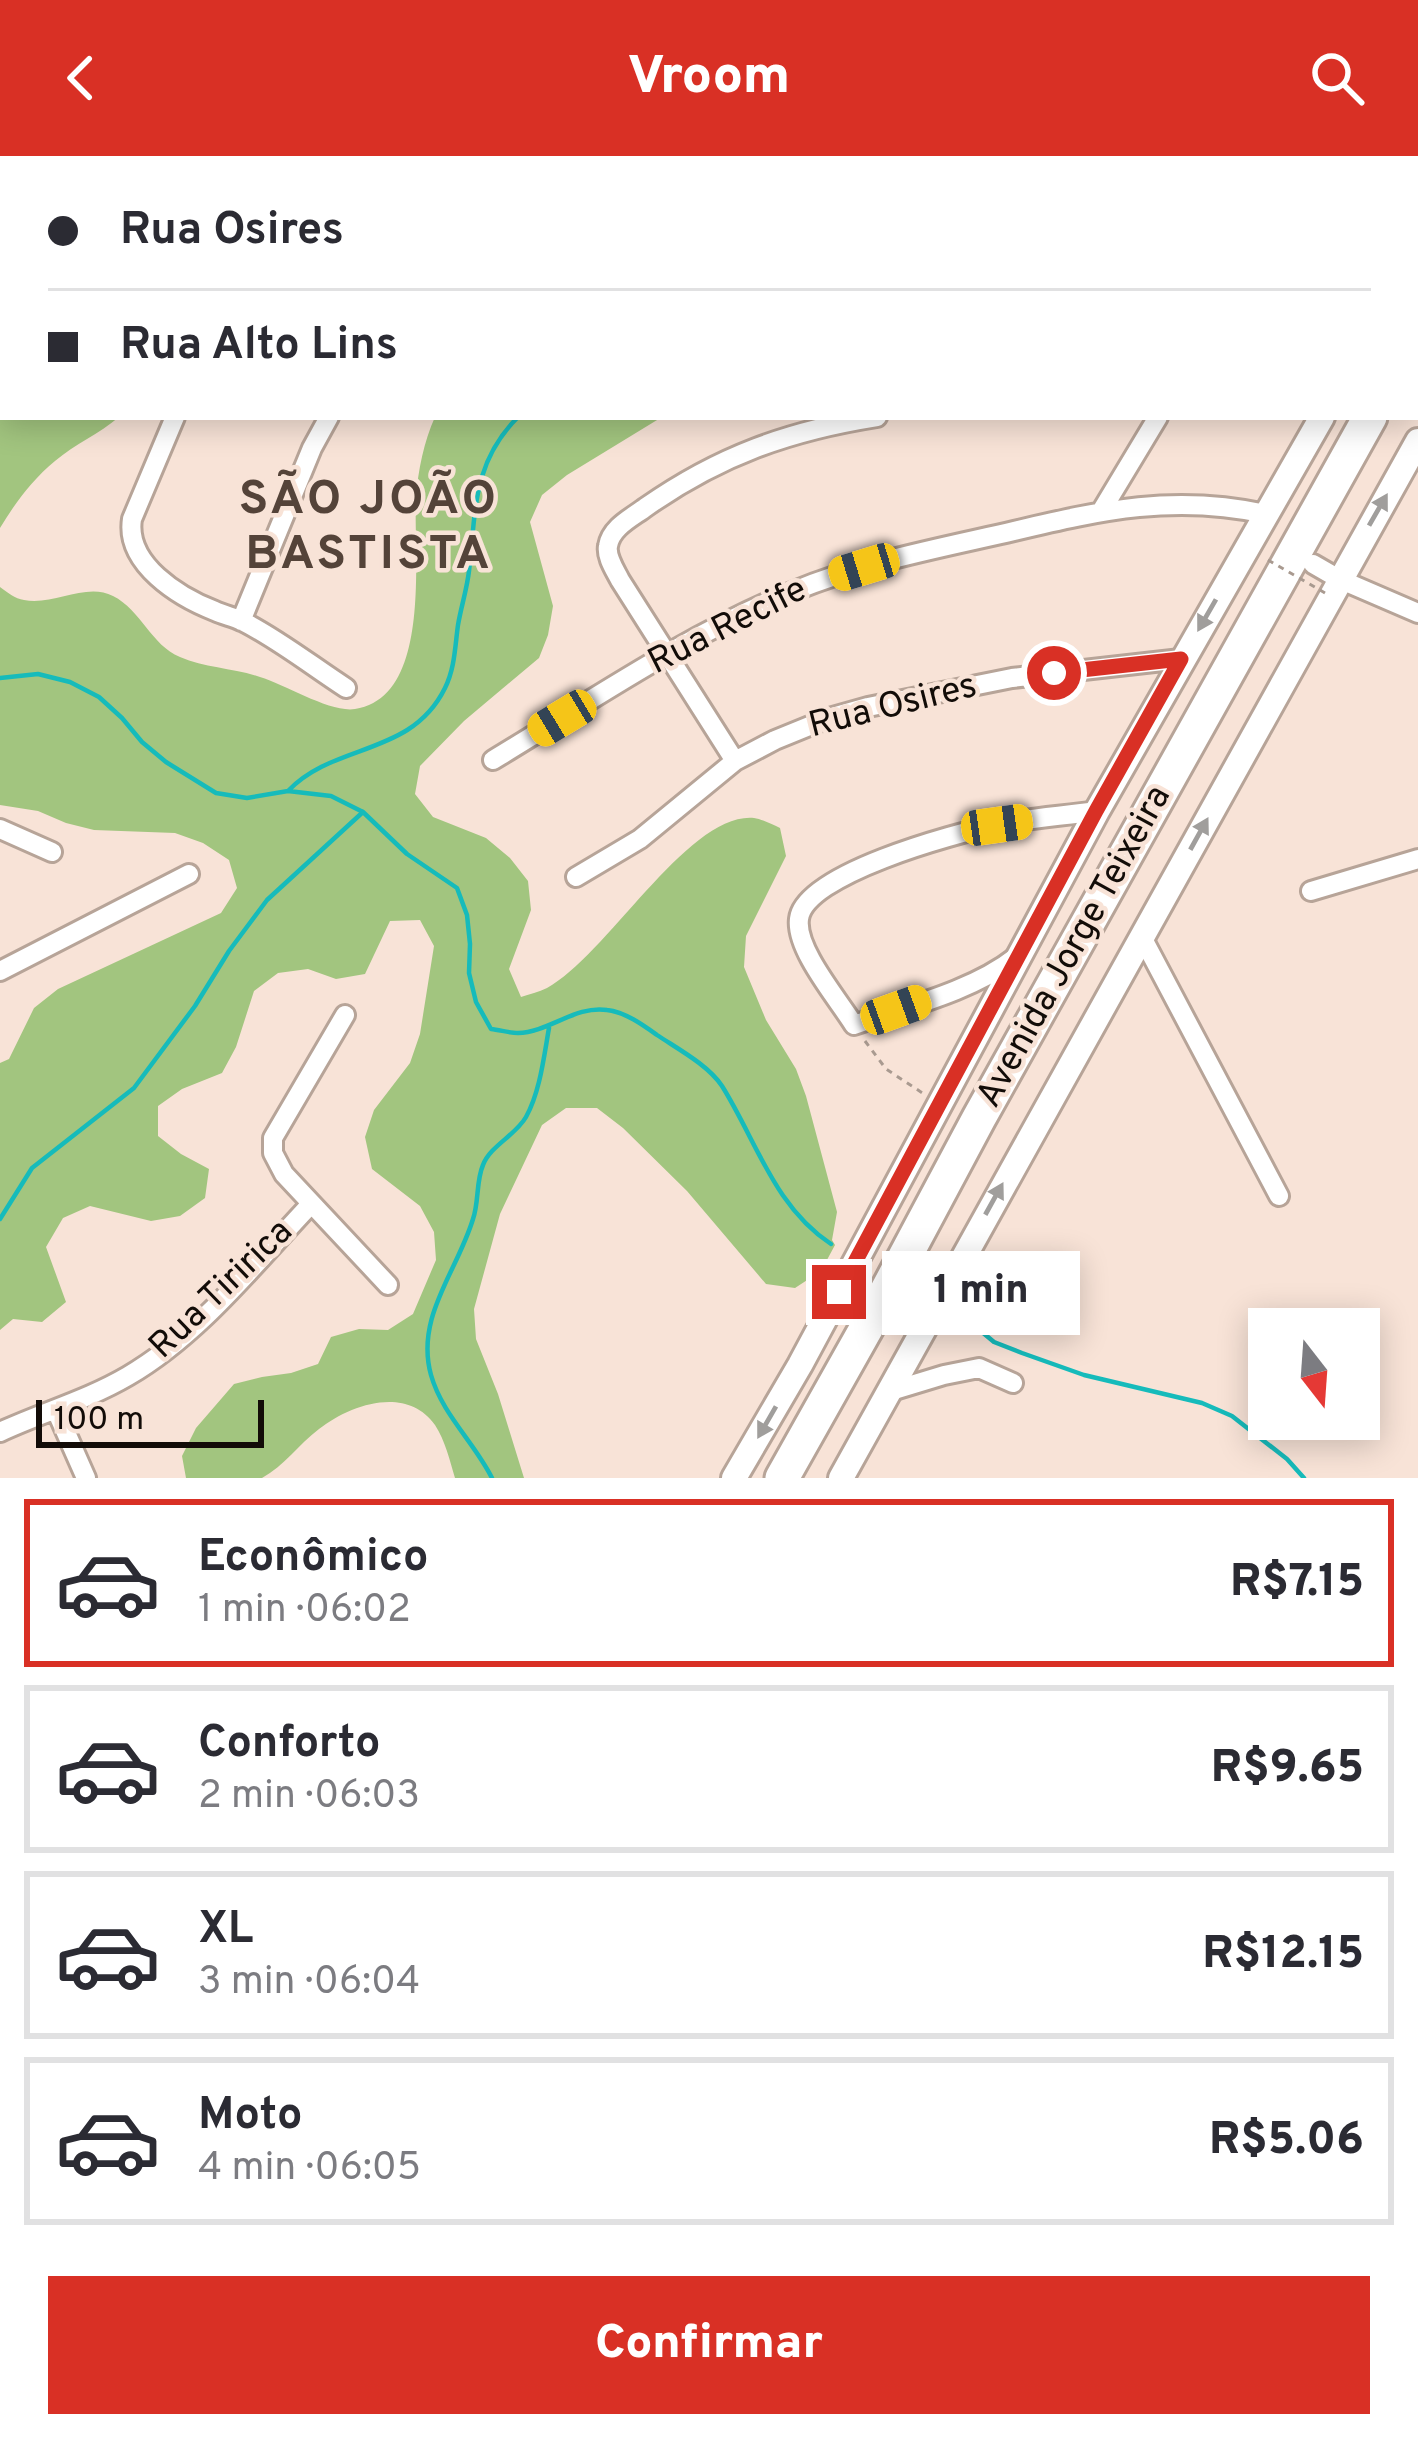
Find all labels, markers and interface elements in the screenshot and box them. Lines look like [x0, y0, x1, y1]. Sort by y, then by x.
text: Vroom [628, 44, 790, 113]
icon: back [48, 45, 114, 111]
icon: search [1304, 45, 1370, 111]
text: Rua Osires [120, 203, 344, 260]
text: Rua Alto Lins [120, 318, 398, 375]
district label: SÃO JOÃO BASTISTA [239, 469, 499, 586]
one-way arrow [1367, 493, 1388, 527]
car [824, 539, 904, 595]
street label: Rua Recife [641, 567, 815, 687]
one-way arrow [1197, 598, 1218, 632]
route start [1027, 646, 1081, 700]
street label: Rua Osires [804, 664, 982, 750]
car [522, 684, 602, 752]
street label: Avenida Jorge Teixeira [967, 778, 1183, 1116]
car [959, 802, 1035, 848]
one-way arrow [1188, 817, 1209, 852]
car [856, 981, 936, 1039]
one-way arrow [983, 1182, 1004, 1217]
street label: Rua Tiririca [140, 1210, 304, 1370]
callout: 1 min [881, 1250, 1079, 1334]
route end [812, 1265, 866, 1319]
text: 1 min [933, 1268, 1029, 1317]
north arrow [1248, 1308, 1380, 1440]
map controls [1248, 1308, 1380, 1440]
scale bar [36, 1394, 264, 1447]
text: 100 m [54, 1400, 144, 1442]
one-way arrow [757, 1405, 778, 1439]
icon: car [54, 1529, 162, 1637]
text: Econômico [198, 1530, 428, 1587]
text: R$7.15 [1230, 1555, 1364, 1612]
text: 1 min · 06:02 [198, 1587, 411, 1636]
icon: car [54, 1715, 162, 1823]
text: Conforto [198, 1716, 381, 1773]
text: R$9.65 [1211, 1741, 1364, 1798]
text: 2 min · 06:03 [198, 1773, 420, 1822]
icon: car [54, 1901, 162, 2009]
text: XL [198, 1902, 253, 1959]
text: R$12.15 [1202, 1927, 1364, 1984]
text: 3 min · 06:04 [198, 1959, 420, 2008]
icon: car [54, 2087, 162, 2195]
text: Moto [198, 2088, 302, 2145]
text: R$5.06 [1209, 2113, 1364, 2170]
text: 4 min · 06:05 [198, 2145, 421, 2194]
button: Confirmar [48, 2276, 1370, 2414]

